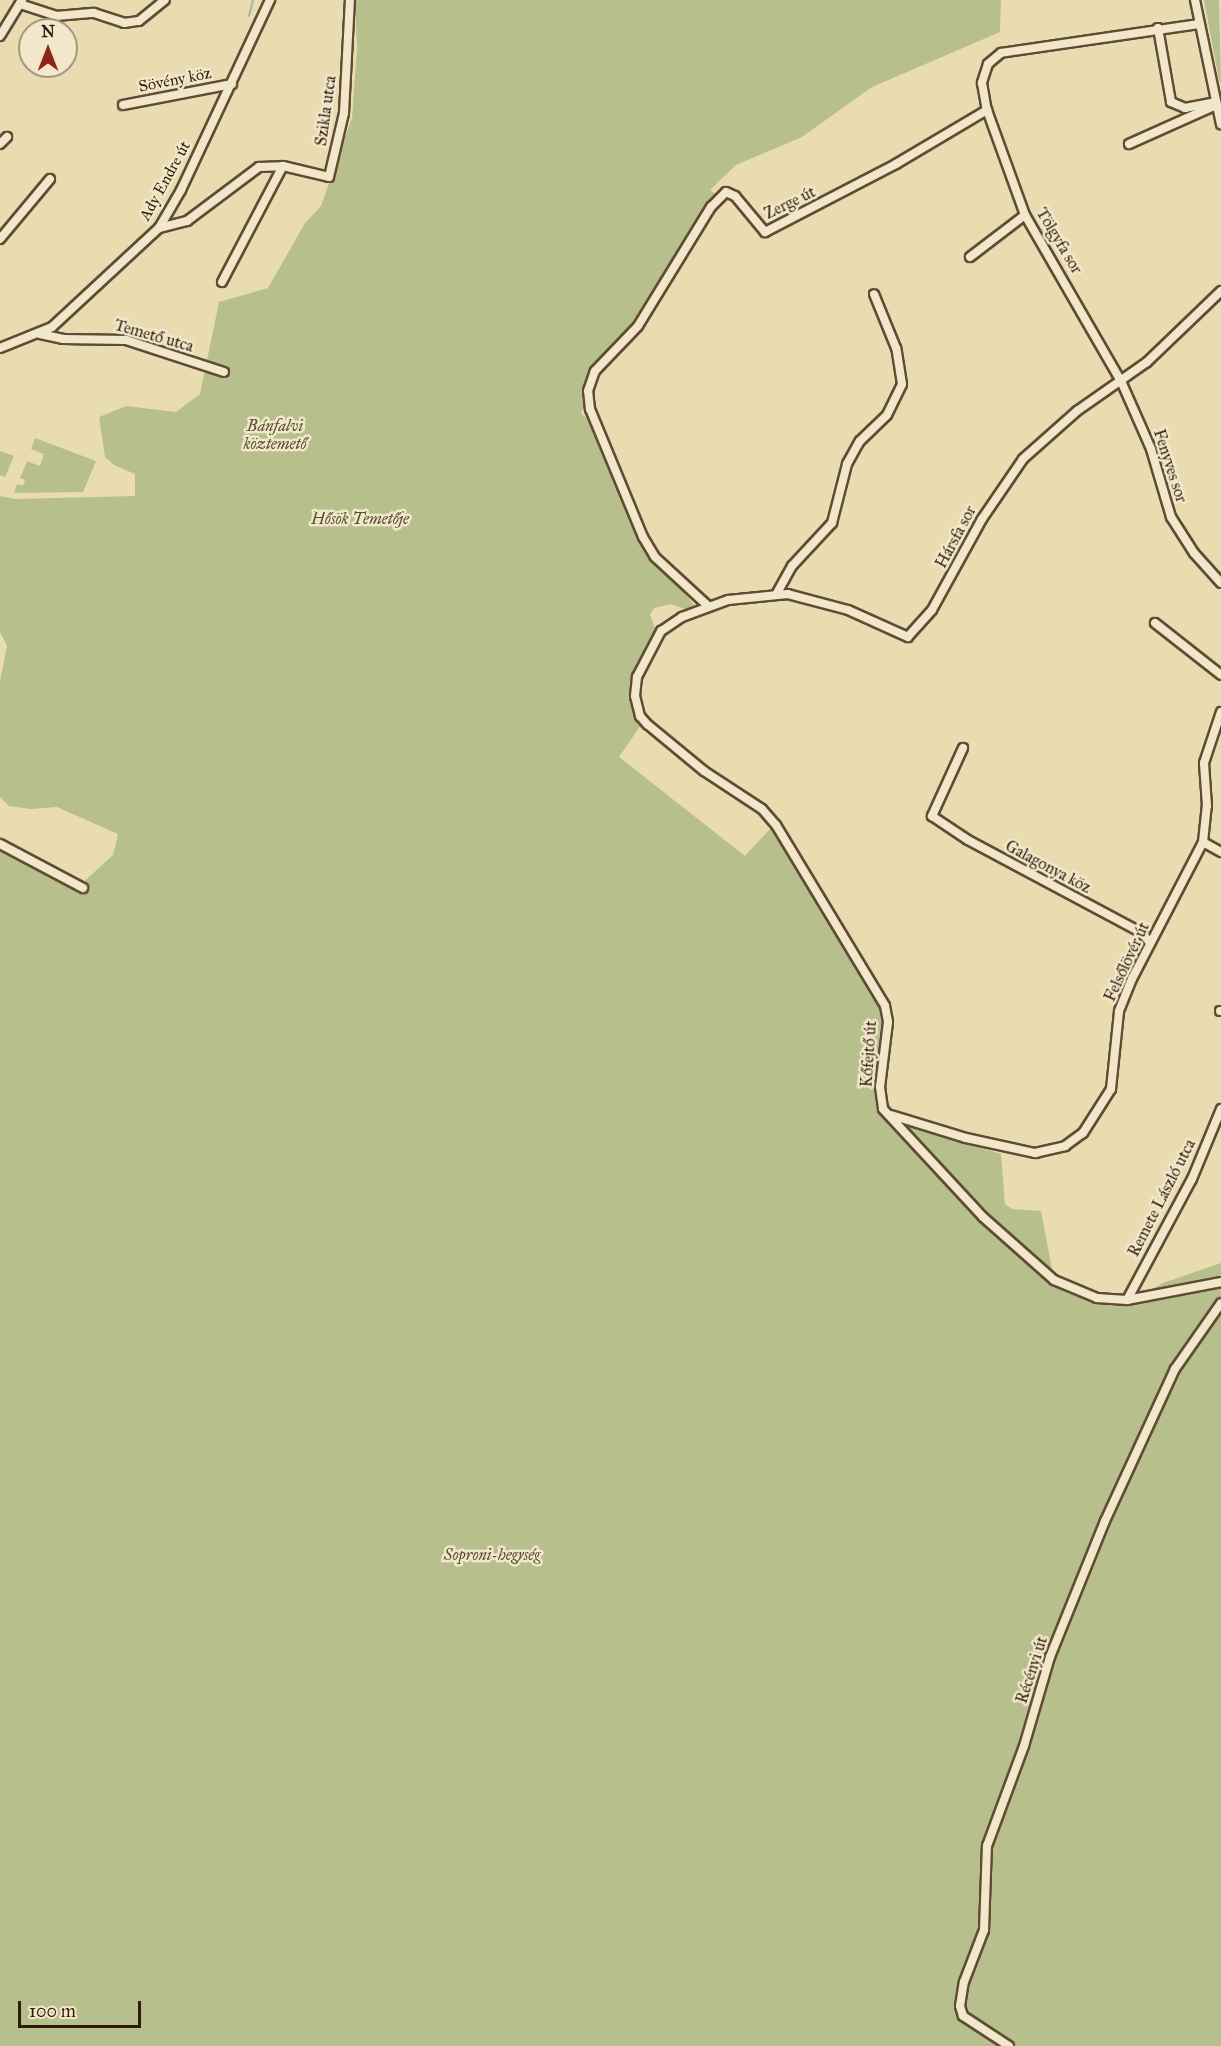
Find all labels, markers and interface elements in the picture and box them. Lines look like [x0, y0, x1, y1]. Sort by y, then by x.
north arrow [18, 18, 78, 78]
text: N [41, 22, 55, 41]
street label: Sövény köz [137, 64, 213, 96]
street label: Szikla utca [312, 75, 340, 147]
street label: Ady Endre út [135, 138, 195, 224]
street label: Zerge út [761, 182, 819, 224]
street label: Tölgyfa sor [1032, 205, 1086, 277]
street label: Temető utca [112, 316, 196, 356]
park label: Bánfalvi köztemető [243, 416, 307, 454]
street label: Fenyves sor [1149, 427, 1191, 505]
street label: Hársfa sor [932, 502, 980, 572]
park label: Hősök Temetője [311, 509, 409, 529]
street label: Galagonya köz [1002, 836, 1094, 898]
street label: Felsőlövér út [1100, 919, 1154, 1005]
street label: Kőfejtő út [857, 1020, 881, 1088]
street label: Remete László utca [1124, 1136, 1200, 1260]
park label: Soproni-hegység [444, 1545, 540, 1565]
street label: Récényi út [1012, 1634, 1052, 1706]
scale bar [21, 1989, 144, 2027]
text: 100 m [29, 2000, 76, 2022]

